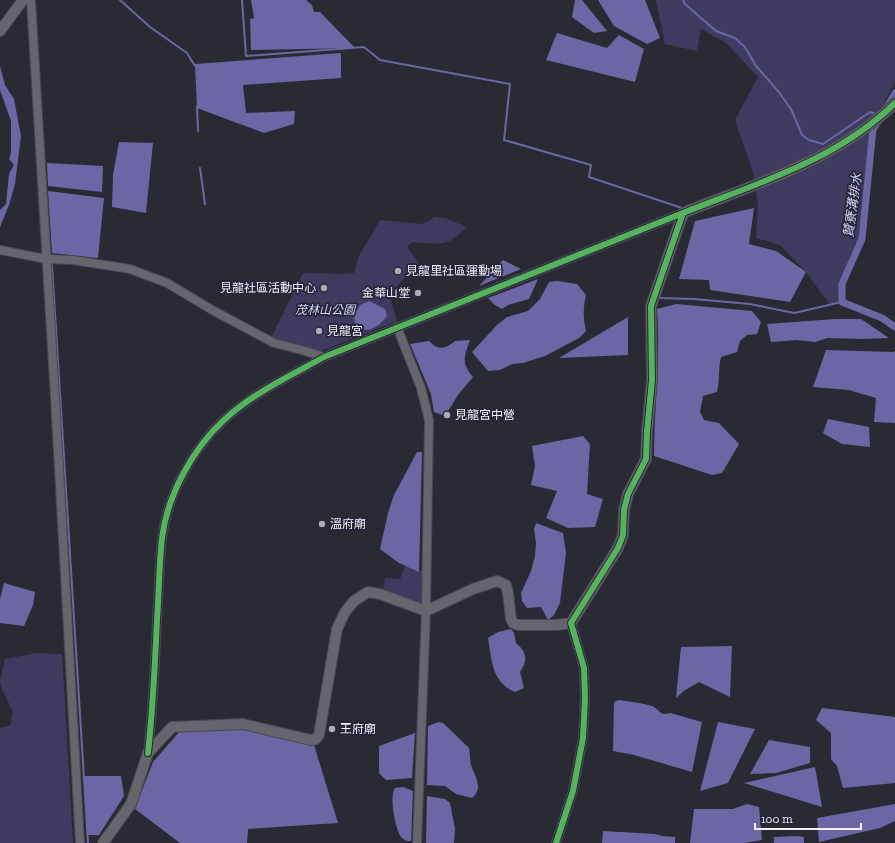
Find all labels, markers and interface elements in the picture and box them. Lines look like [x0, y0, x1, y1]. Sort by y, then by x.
water label: 贊寮溝排水 [841, 171, 865, 238]
place label: 見龍里社區運動場 [406, 264, 502, 278]
marker: 見龍里社區運動場 [393, 266, 403, 276]
place label: 見龍社區活動中心 [220, 281, 316, 295]
marker: 見龍社區活動中心 [319, 283, 329, 293]
place label: 金華山堂 [362, 286, 410, 300]
marker: 金華山堂 [413, 288, 423, 298]
park label: 茂林山公園 [295, 303, 357, 317]
place label: 見龍宮 [327, 324, 363, 338]
marker: 見龍宮 [314, 326, 324, 336]
place label: 見龍宮中營 [455, 408, 515, 422]
marker: 見龍宮中營 [442, 410, 452, 420]
place label: 溫府廟 [330, 517, 366, 531]
marker: 溫府廟 [317, 519, 327, 529]
place label: 王府廟 [340, 722, 376, 736]
marker: 王府廟 [327, 724, 337, 734]
scale bar [755, 805, 861, 831]
text: 100 m [761, 812, 793, 826]

